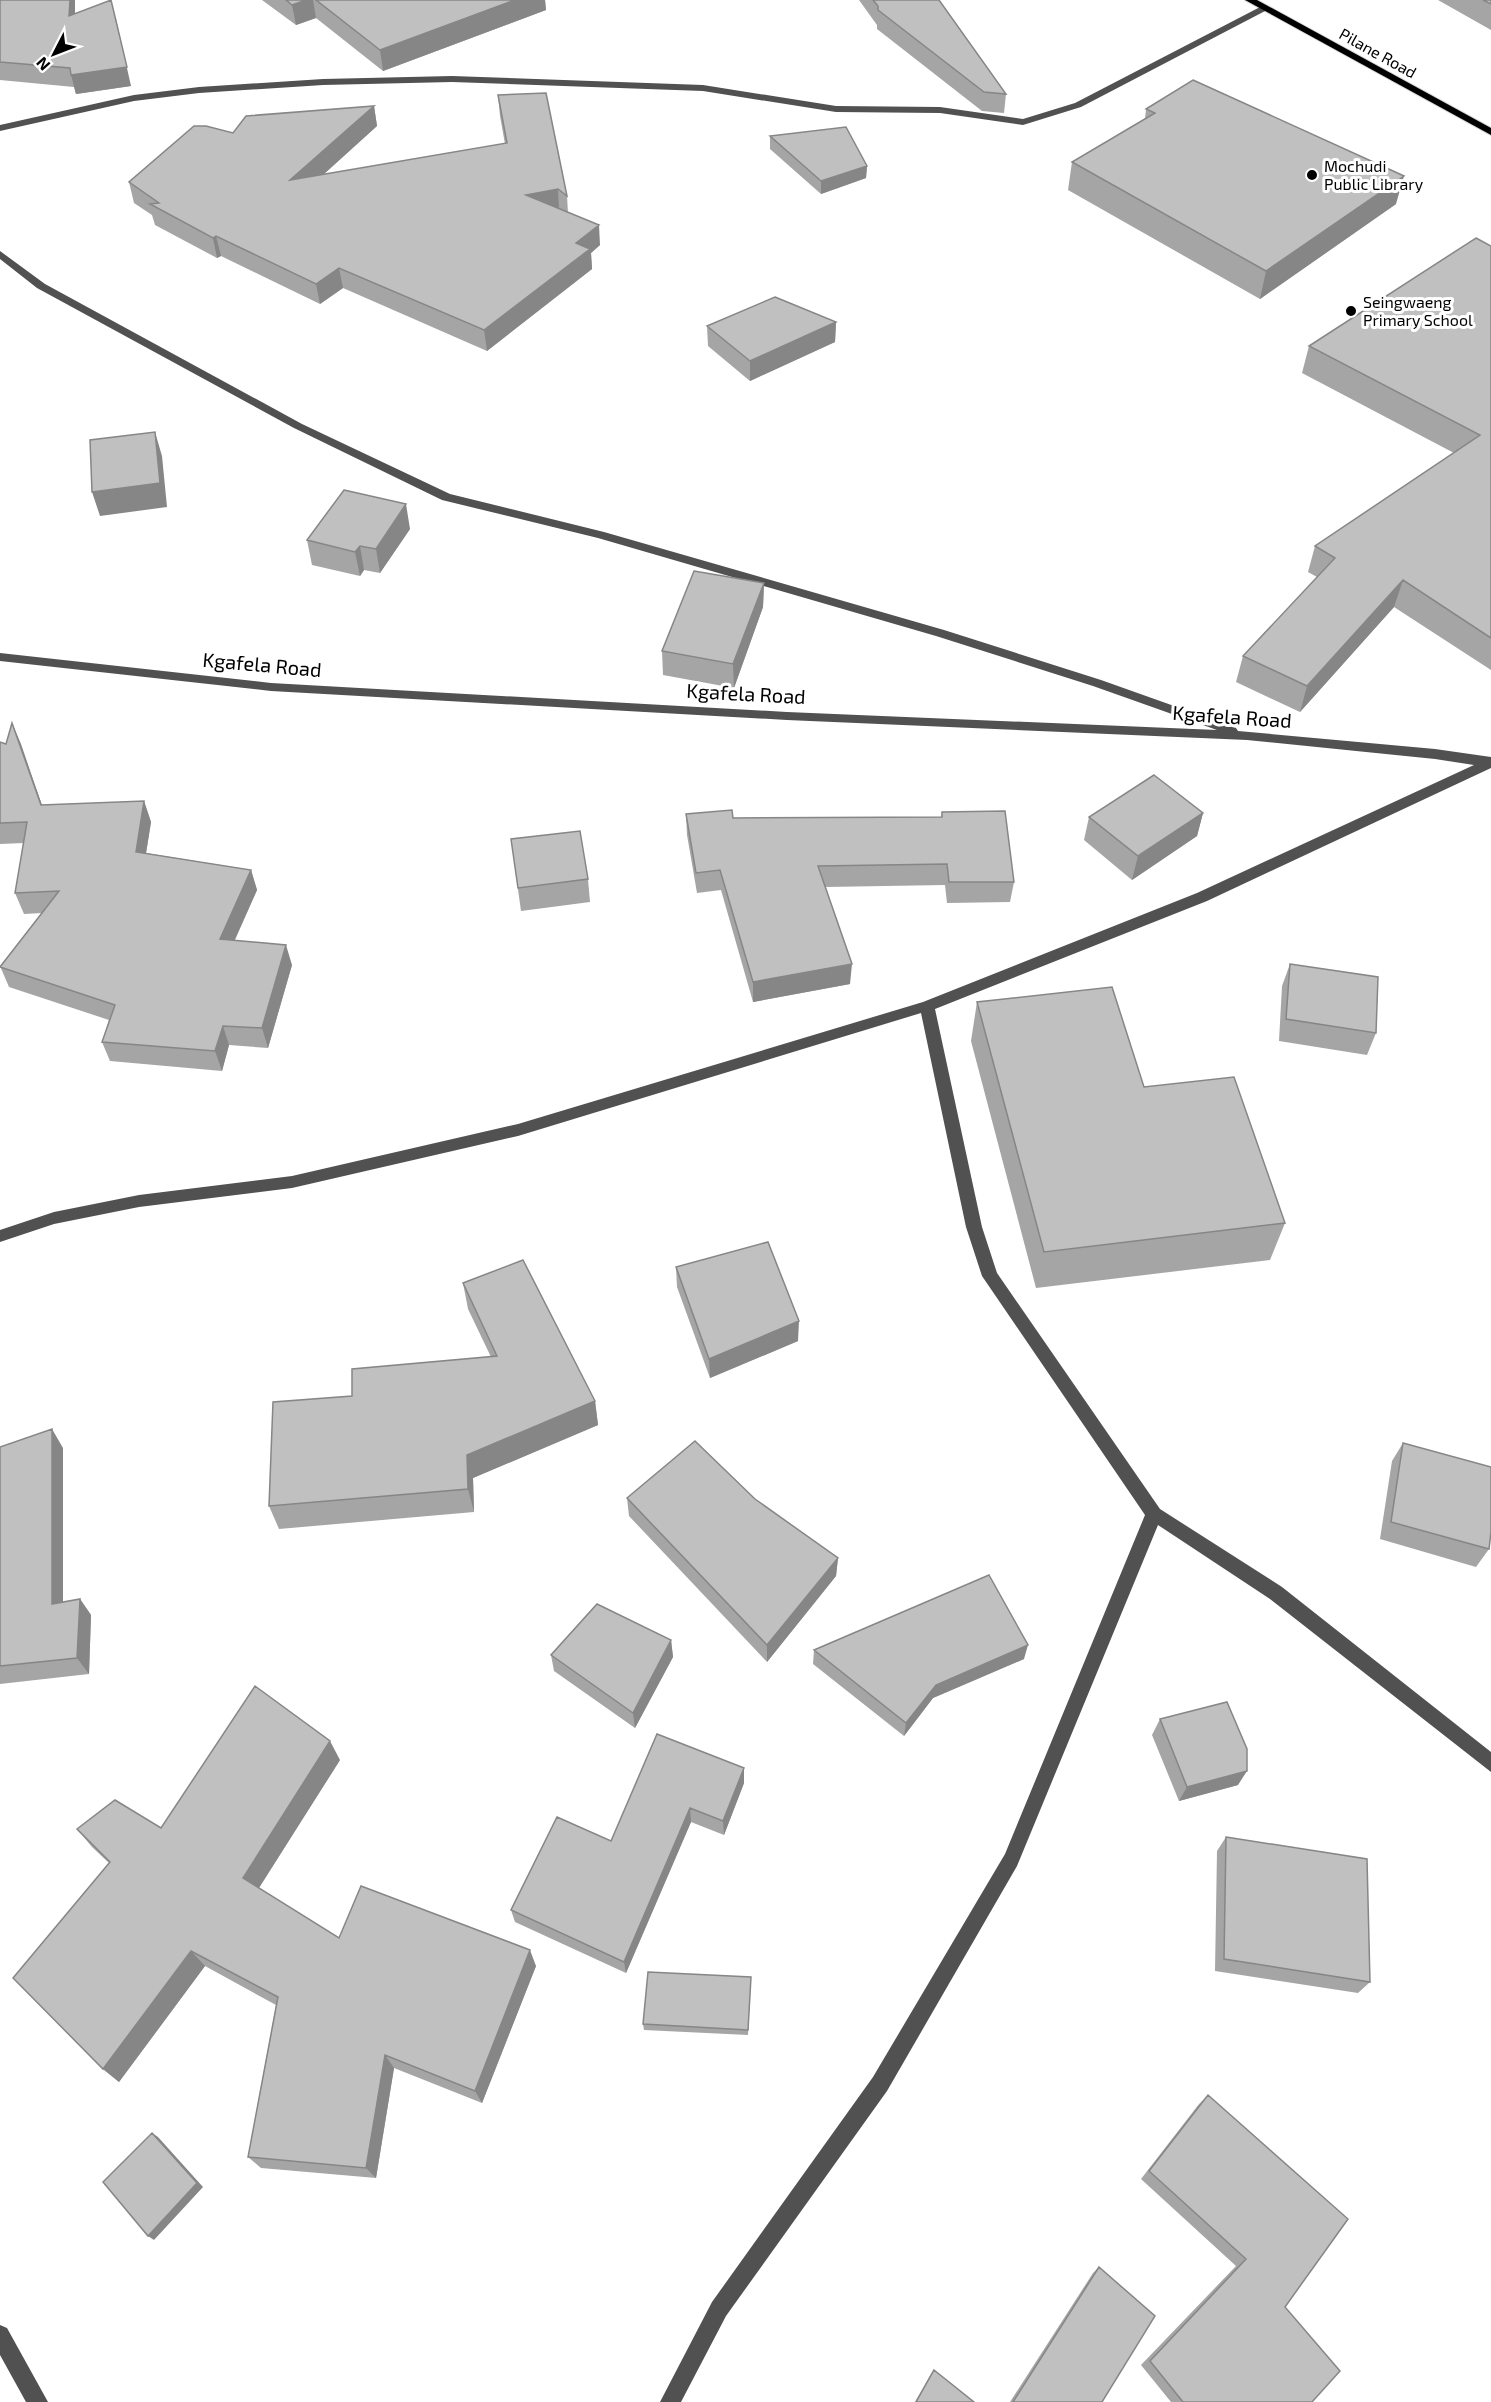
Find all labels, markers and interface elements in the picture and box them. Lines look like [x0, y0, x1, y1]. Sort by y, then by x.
north arrow [24, 24, 84, 84]
street label: Pilane Road [1336, 24, 1420, 82]
text: N [32, 54, 53, 75]
place label: Mochudi Public Library [1324, 156, 1424, 193]
marker: Mochudi Public Library [1305, 168, 1319, 182]
place label: Seingwaeng Primary School [1363, 292, 1473, 329]
marker: Seingwaeng Primary School [1344, 304, 1358, 318]
street label: Kgafela Road [202, 647, 323, 681]
street label: Kgafela Road [686, 678, 806, 708]
street label: Kgafela Road [1172, 700, 1293, 732]

